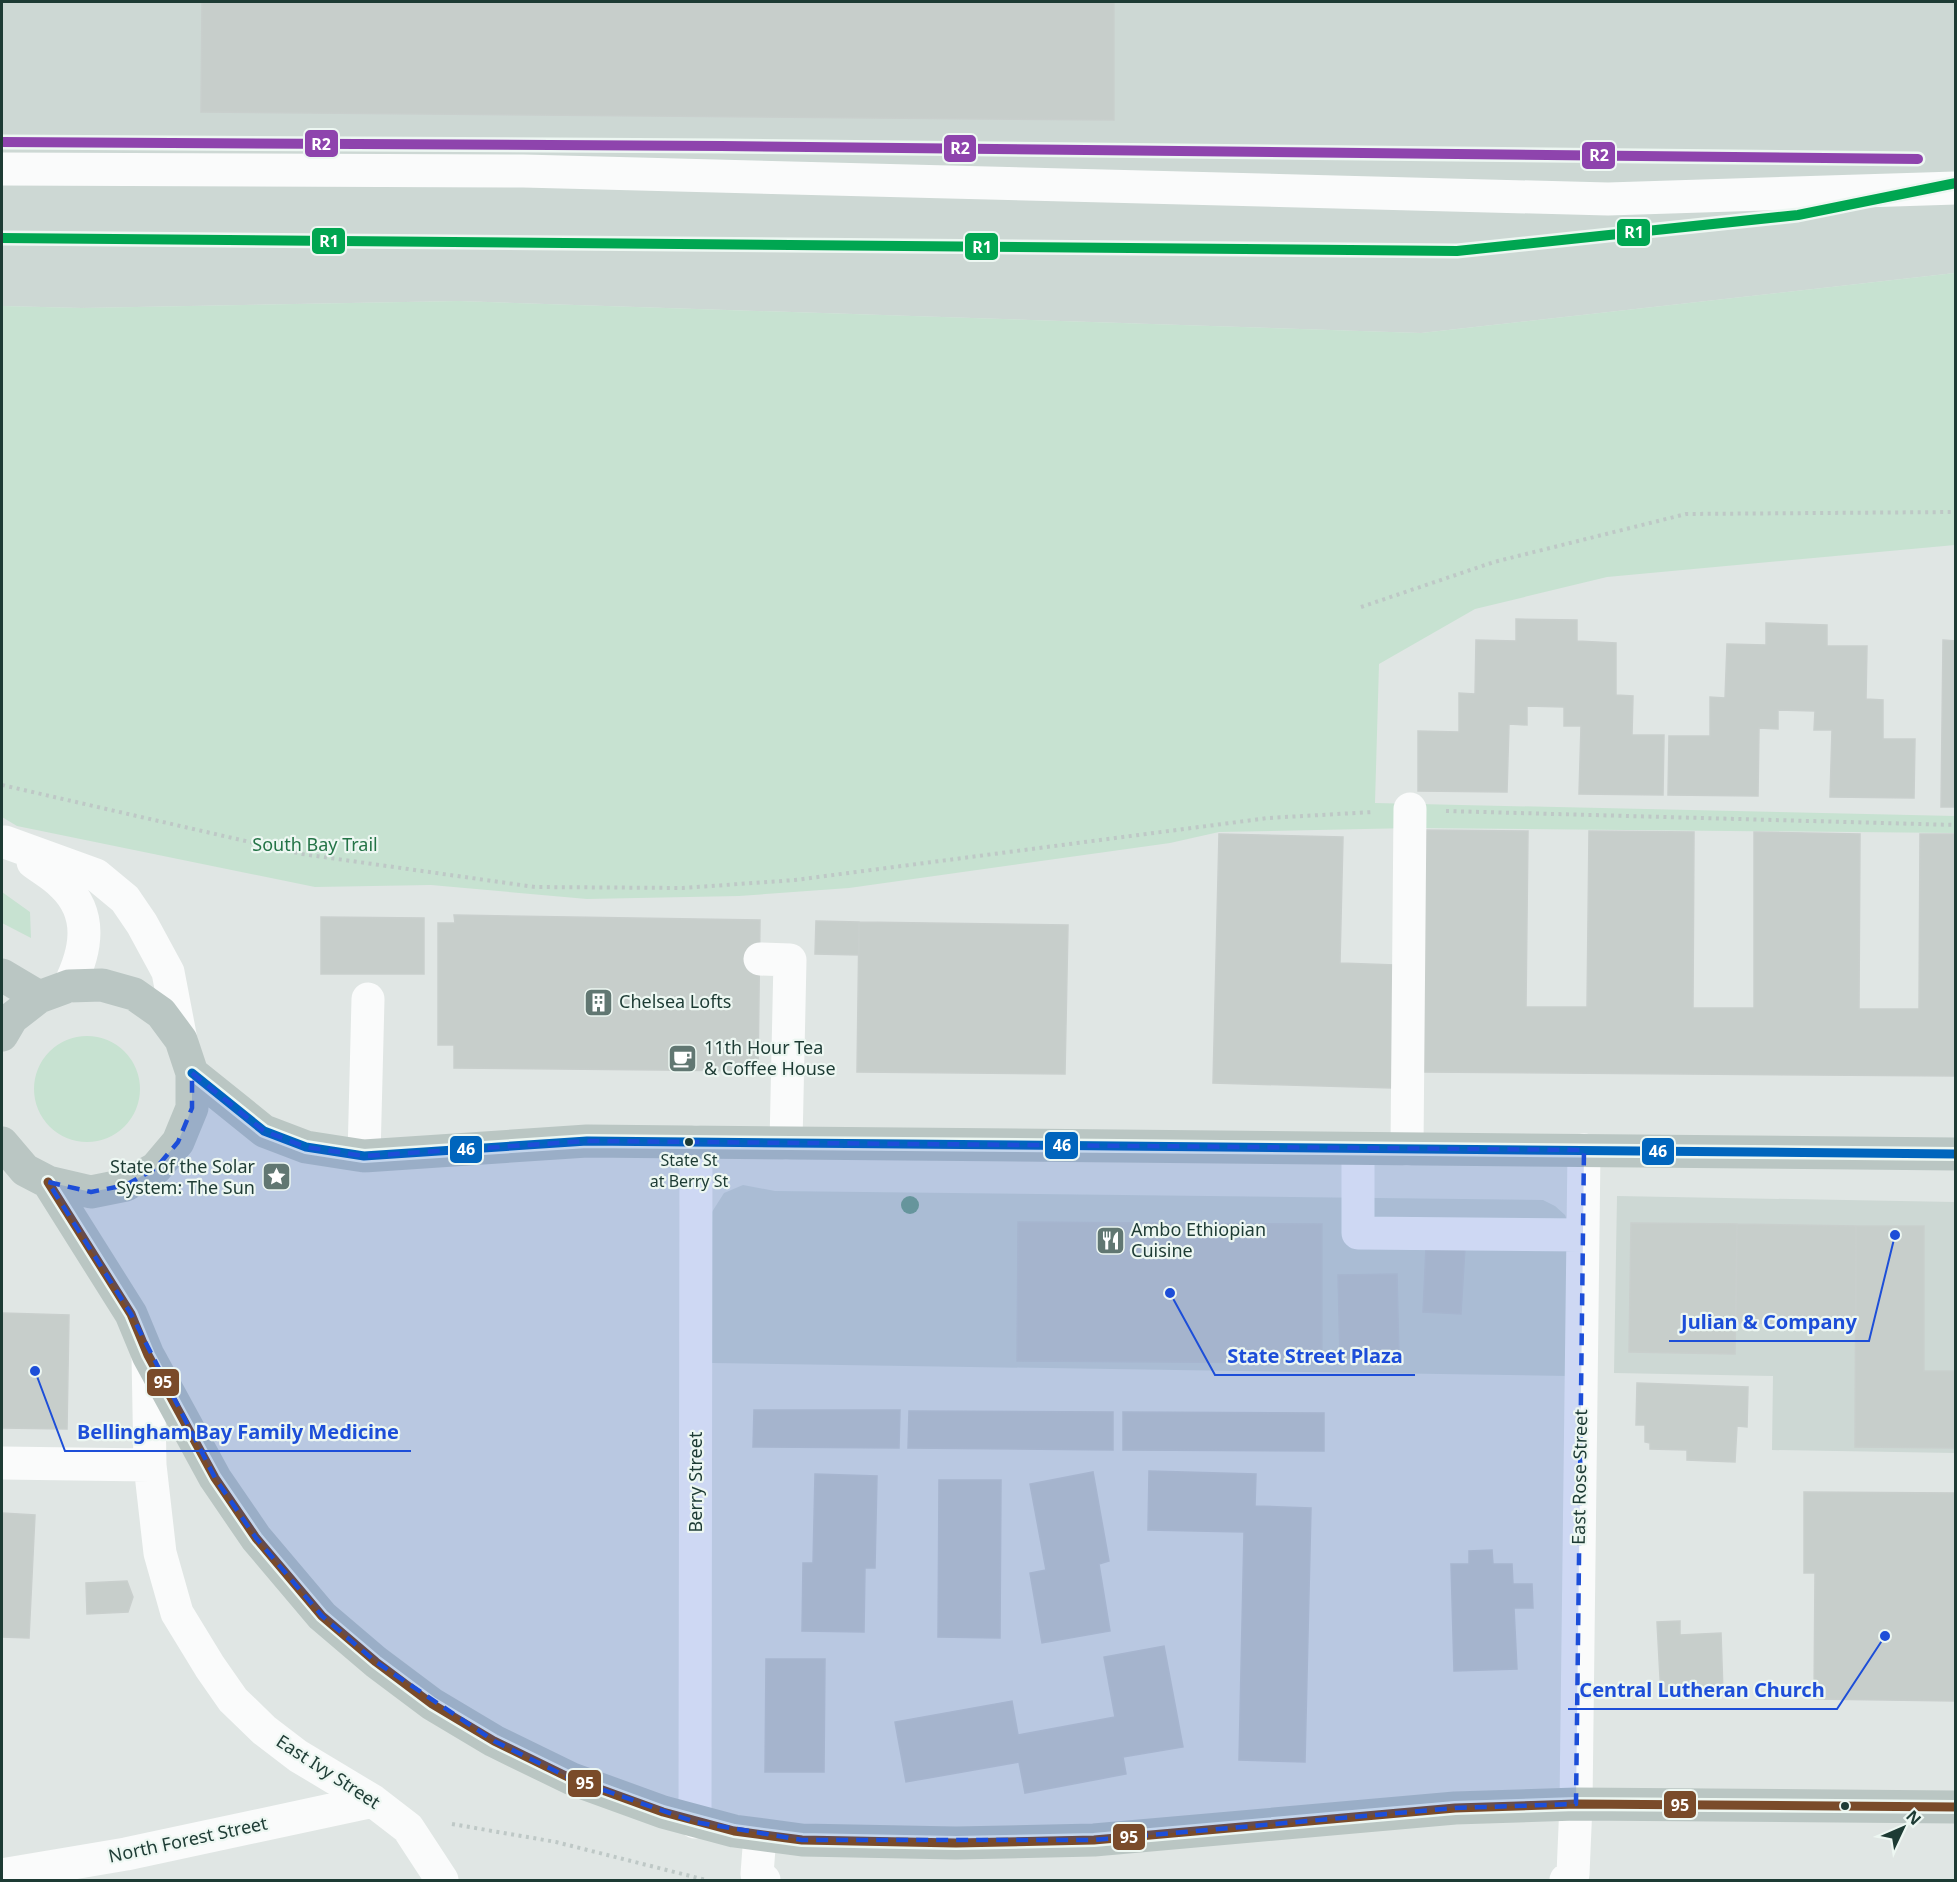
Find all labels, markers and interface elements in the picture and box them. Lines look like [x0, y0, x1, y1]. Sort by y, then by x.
line badge: R2 [304, 129, 339, 158]
text: R2 [311, 133, 331, 155]
line badge: R2 [943, 134, 977, 163]
text: R2 [950, 137, 970, 159]
line badge: R2 [1581, 141, 1616, 170]
text: R2 [1589, 144, 1609, 166]
line badge: R1 [1616, 218, 1651, 247]
text: R1 [1624, 221, 1644, 243]
line badge: R1 [311, 227, 346, 255]
text: R1 [319, 230, 339, 252]
line badge: R1 [964, 232, 999, 261]
text: R1 [972, 236, 992, 258]
park label: South Bay Trail [252, 832, 378, 856]
building icon: Chelsea Lofts [582, 986, 614, 1018]
place label: Chelsea Lofts [619, 989, 731, 1013]
place label: 11th Hour Tea & Coffee House [704, 1035, 836, 1080]
cafe icon: 11th Hour Tea & Coffee House [667, 1042, 699, 1074]
line badge: 46 [1044, 1131, 1079, 1160]
text: 46 [1053, 1134, 1071, 1156]
line badge: 46 [449, 1135, 483, 1164]
marker: State St at Berry St [683, 1136, 695, 1148]
line badge: 46 [1641, 1137, 1675, 1166]
text: 46 [457, 1138, 475, 1160]
text: 46 [1649, 1140, 1667, 1162]
place label: State St at Berry St [650, 1149, 728, 1192]
place label: State of the Solar System: The Sun [110, 1154, 256, 1199]
place icon: State of the Solar System: The Sun [260, 1161, 292, 1193]
place label: Ambo Ethiopian Cuisine [1131, 1217, 1266, 1262]
restaurant icon: Ambo Ethiopian Cuisine [1094, 1224, 1126, 1256]
callout: Julian & Company [1669, 1303, 1869, 1341]
text: Julian & Company [1679, 1308, 1857, 1335]
callout: State Street Plaza [1215, 1337, 1415, 1375]
text: State Street Plaza [1227, 1342, 1403, 1369]
line badge: 95 [146, 1368, 180, 1397]
text: 95 [154, 1371, 172, 1393]
street label: East Rose Street [1566, 1408, 1592, 1545]
callout: Bellingham Bay Family Medicine [65, 1413, 411, 1451]
text: Bellingham Bay Family Medicine [77, 1418, 399, 1445]
street label: Berry Street [683, 1431, 707, 1532]
callout: Central Lutheran Church [1568, 1671, 1837, 1709]
text: Central Lutheran Church [1579, 1676, 1825, 1703]
street label: East Ivy Street [272, 1729, 386, 1814]
line badge: 95 [567, 1769, 602, 1798]
text: 95 [576, 1772, 594, 1794]
line badge: 95 [1663, 1790, 1697, 1819]
text: 95 [1671, 1794, 1689, 1816]
north arrow [1873, 1798, 1933, 1858]
unlabelled marker [1839, 1800, 1851, 1812]
text: N [1901, 1805, 1926, 1830]
street label: North Forest Street [106, 1810, 270, 1868]
line badge: 95 [1112, 1823, 1146, 1851]
text: 95 [1120, 1826, 1138, 1848]

